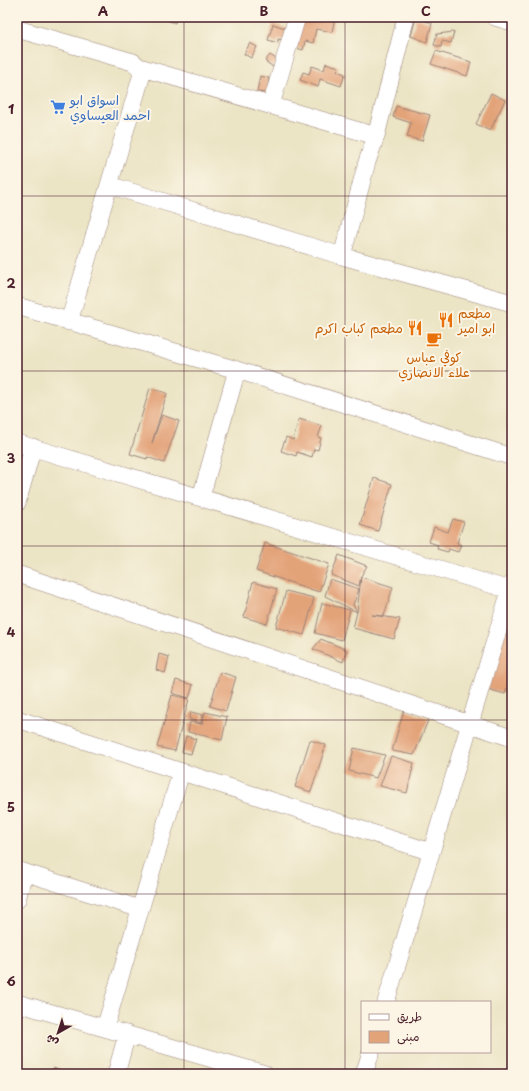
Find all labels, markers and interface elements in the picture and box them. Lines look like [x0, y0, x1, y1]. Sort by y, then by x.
text: A [98, 1, 108, 20]
text: B [260, 1, 269, 20]
text: C [421, 1, 431, 20]
place label: اسواق ابو احمد العيساوي [69, 90, 150, 125]
supermarket icon: اسواق ابو احمد العيساوي [49, 98, 67, 116]
text: 1 [8, 99, 14, 118]
text: 2 [6, 273, 16, 292]
place label: مطعم ابو امير [457, 303, 495, 337]
restaurant icon: مطعم ابو امير [437, 311, 455, 329]
place label: مطعم كباب اكرم [315, 318, 403, 339]
restaurant icon: مطعم كباب اكرم [406, 319, 424, 337]
cafe icon: كوفي عباس علاء الانصاري [425, 330, 443, 348]
place label: كوفي عباس علاء الانصاري [398, 347, 470, 382]
text: 3 [7, 448, 16, 467]
text: 4 [7, 622, 16, 641]
text: 5 [7, 797, 15, 816]
text: 6 [6, 971, 16, 990]
legend [361, 1001, 491, 1053]
text: طريق [397, 1007, 422, 1025]
north arrow [38, 1013, 78, 1053]
text: مبنى [397, 1027, 420, 1045]
text: ش [41, 1031, 61, 1052]

